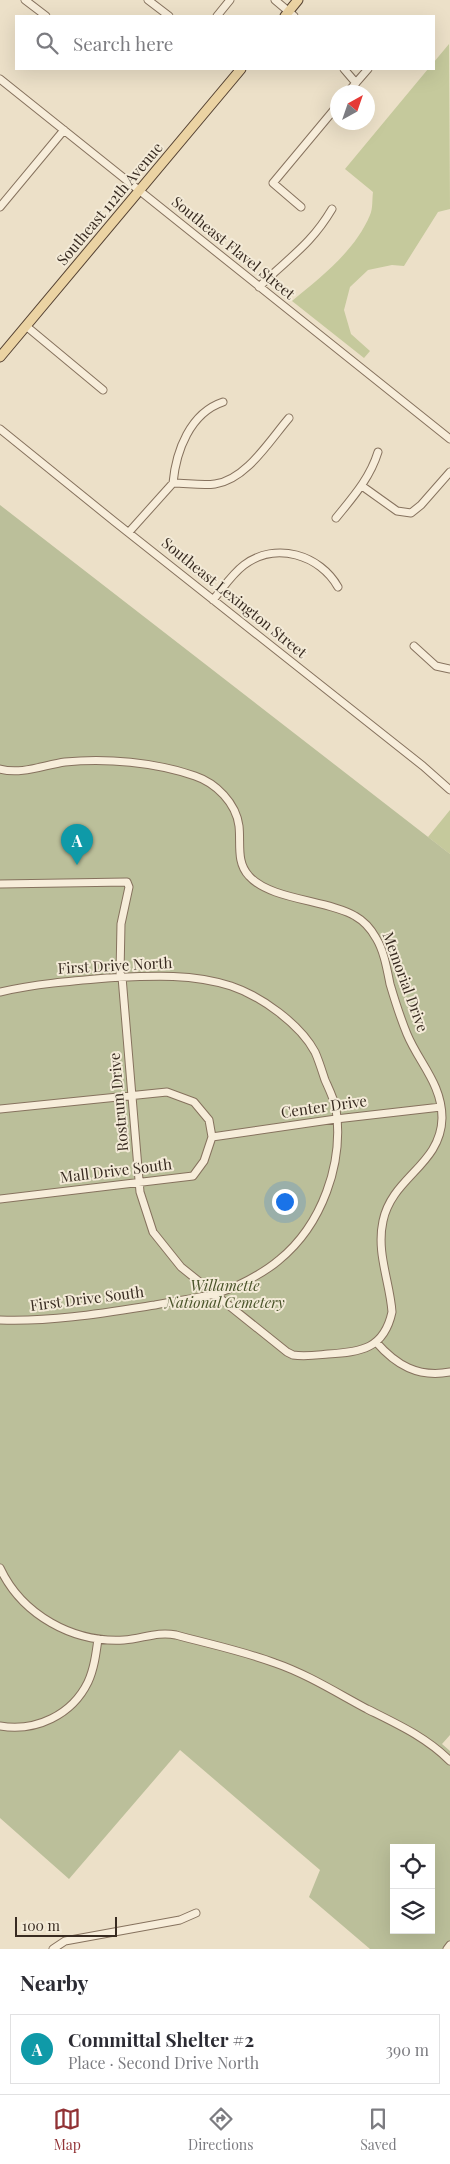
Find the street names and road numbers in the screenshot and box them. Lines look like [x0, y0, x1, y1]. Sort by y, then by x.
street label: Southeast 112th Avenue [52, 138, 167, 269]
street label: Southeast Flavel Street [168, 191, 300, 304]
street label: Southeast Lexington Street [158, 532, 312, 662]
street label: Memorial Drive [379, 929, 433, 1035]
street label: First Drive North [57, 952, 173, 978]
street label: Rostrum Drive [104, 1052, 132, 1152]
street label: Center Drive [280, 1090, 368, 1122]
street label: Mall Drive South [59, 1153, 173, 1187]
street label: First Drive South [29, 1281, 145, 1315]

